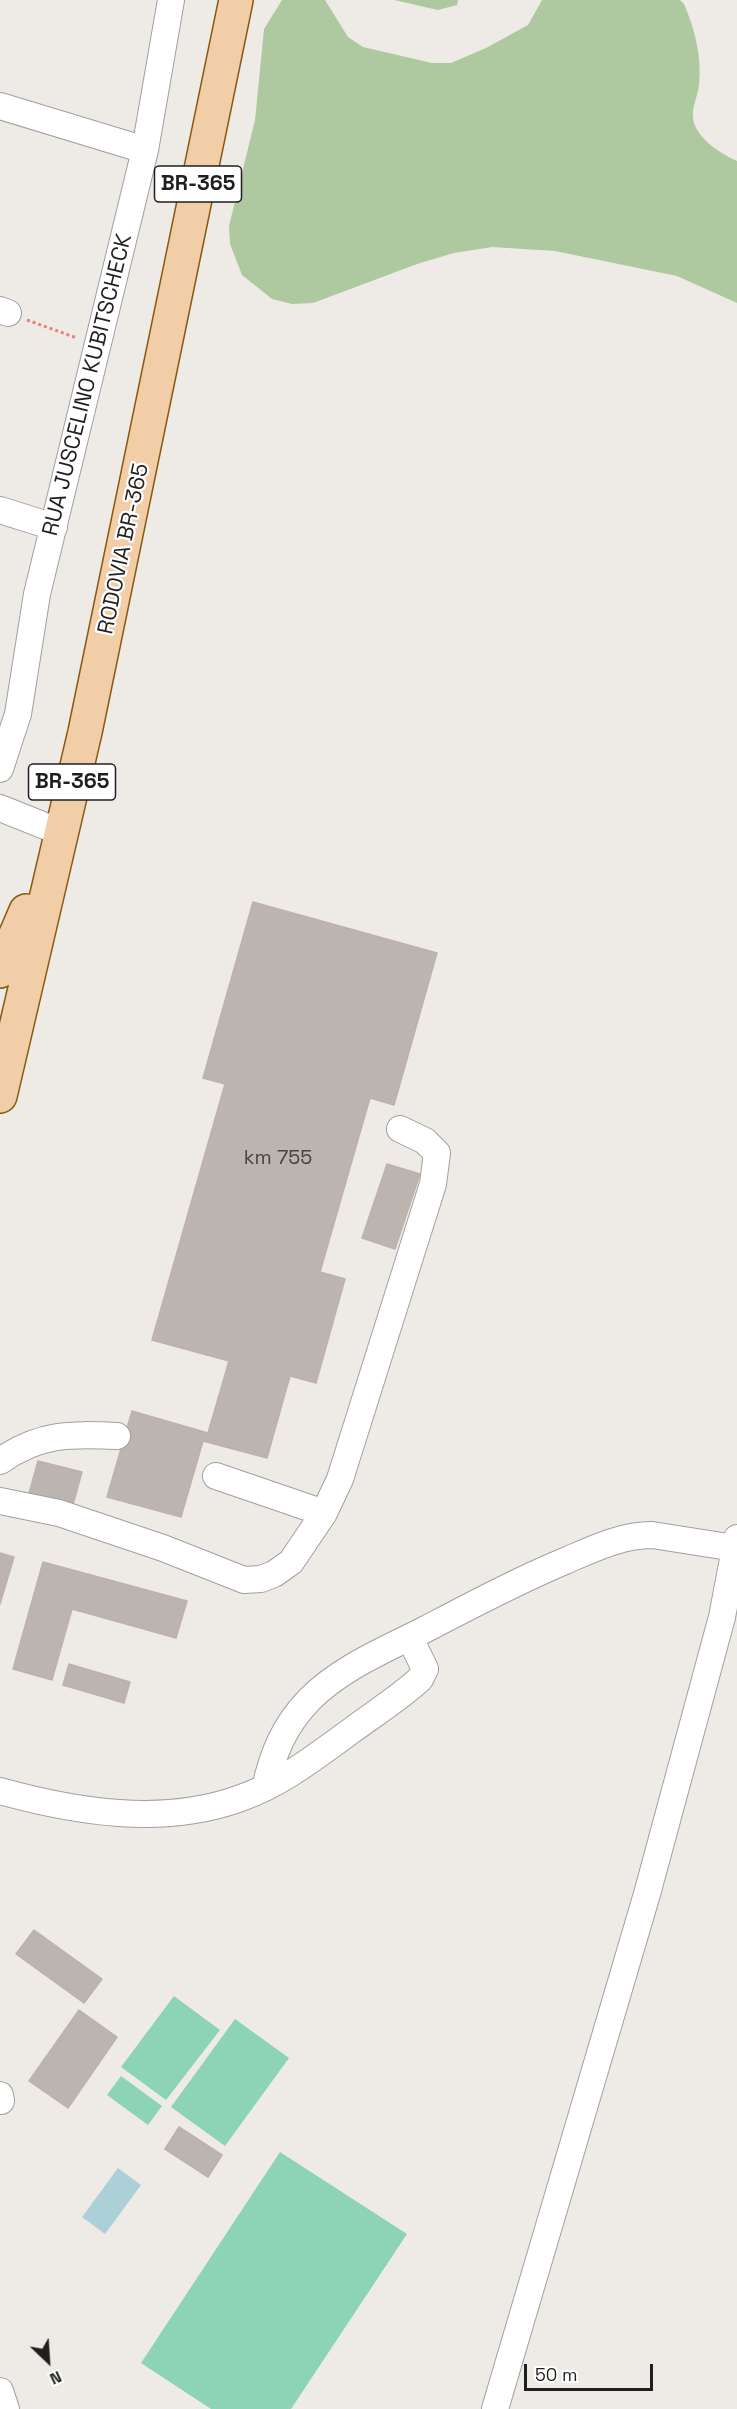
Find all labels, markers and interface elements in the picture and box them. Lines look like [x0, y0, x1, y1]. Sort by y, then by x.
road number: BR-365 [154, 166, 242, 202]
street label: RUA JUSCELINO KUBITSCHECK [38, 231, 138, 539]
street label: RODOVIA BR-365 [93, 461, 155, 637]
road number: BR-365 [28, 764, 116, 800]
house number: km 755 [244, 1147, 312, 1171]
north arrow [18, 2331, 78, 2391]
scale bar [527, 2352, 656, 2390]
text: 50 m [535, 2363, 577, 2386]
text: N [47, 2366, 65, 2390]

